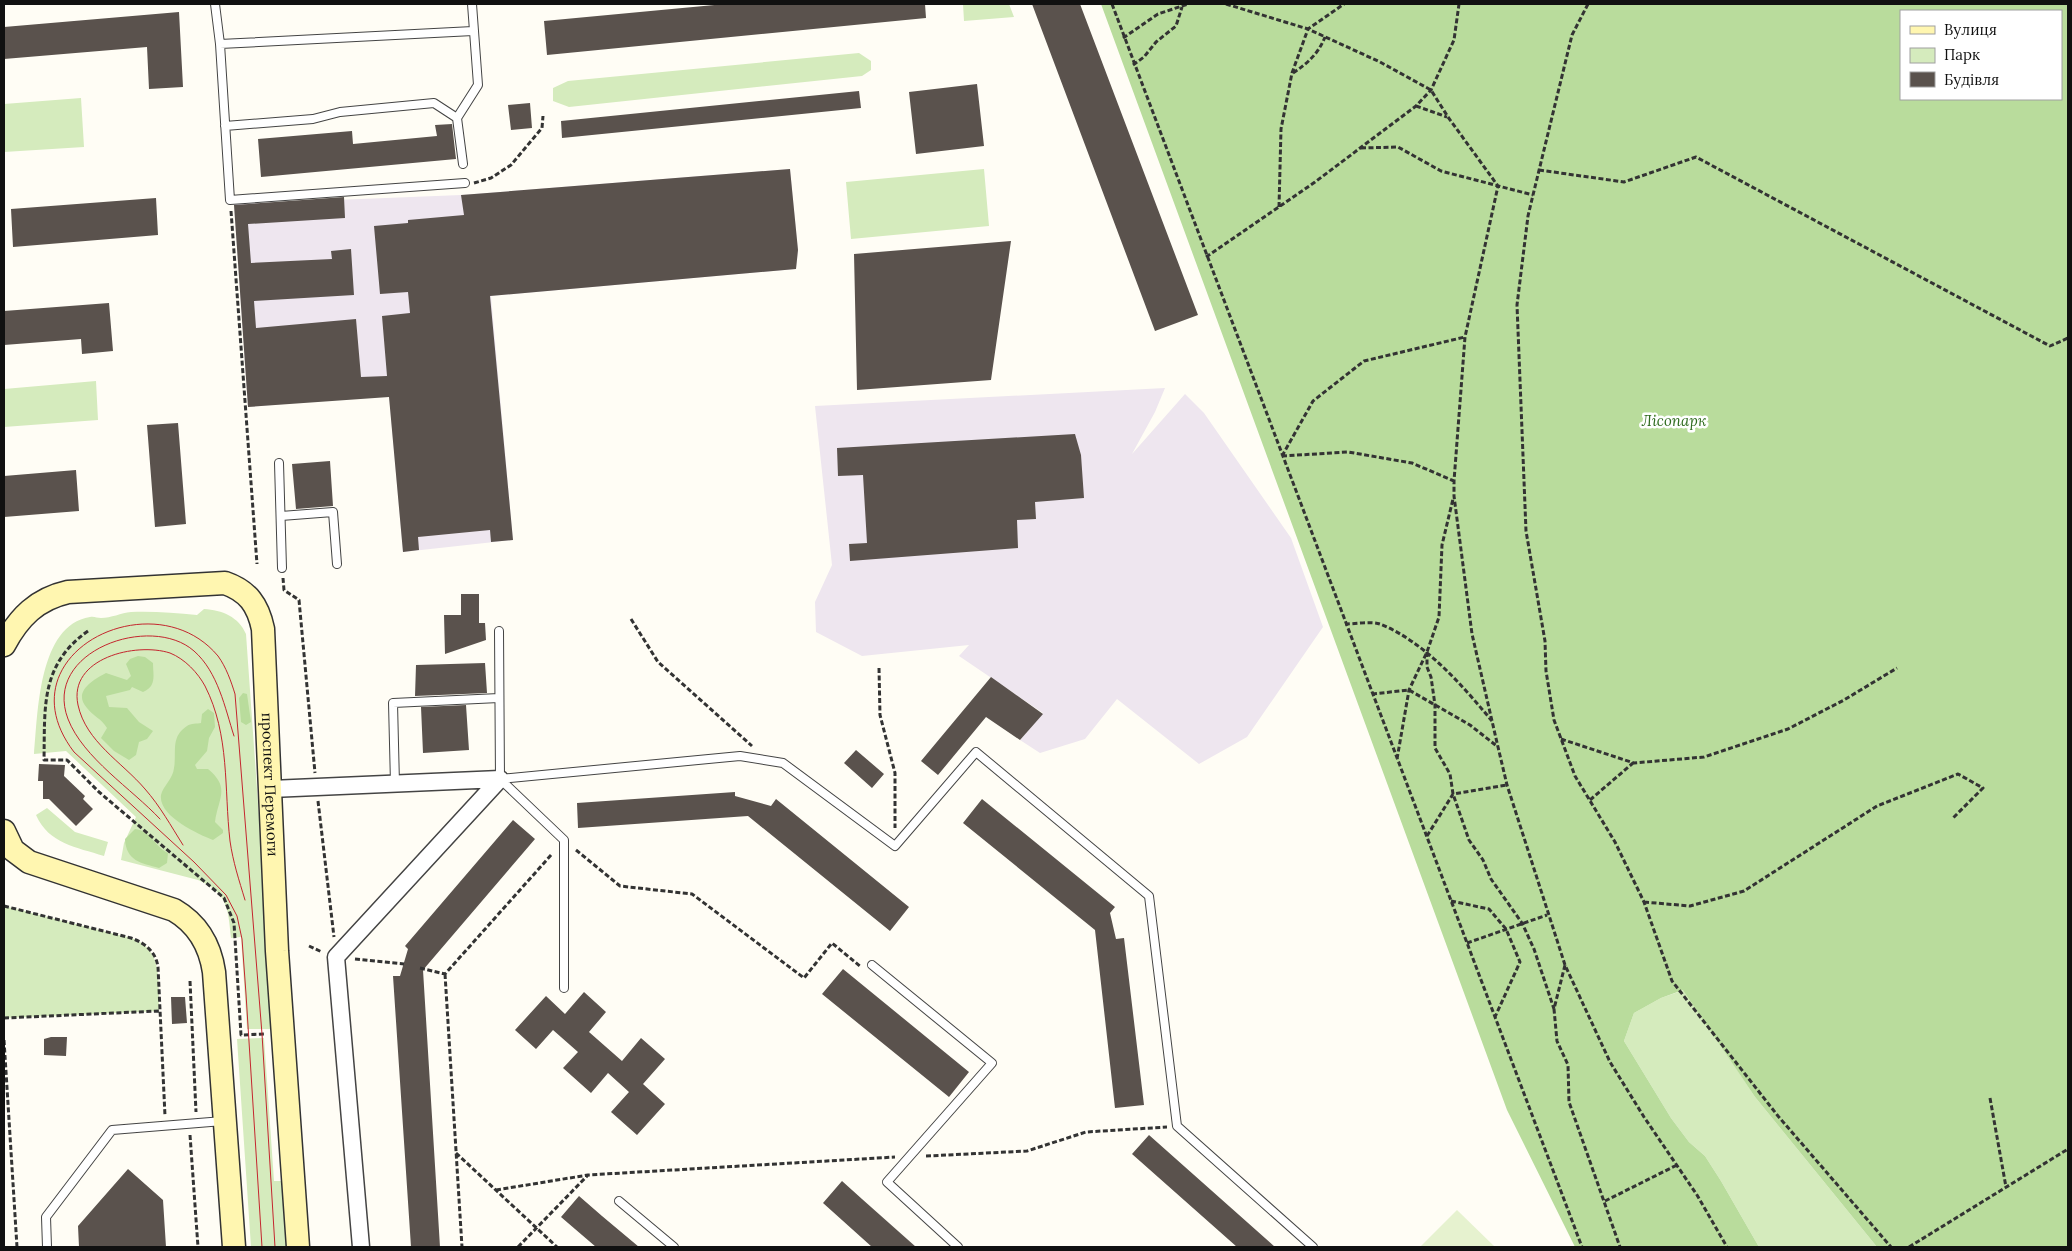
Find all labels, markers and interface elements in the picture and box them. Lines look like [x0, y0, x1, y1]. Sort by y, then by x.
legend [1900, 10, 2062, 100]
text: Вулиця [1944, 20, 1997, 39]
text: Парк [1944, 45, 1980, 64]
text: Будівля [1944, 70, 1999, 89]
park label: Лісопарк [1642, 411, 1707, 430]
street label: проспект Перемоги [258, 712, 283, 857]

